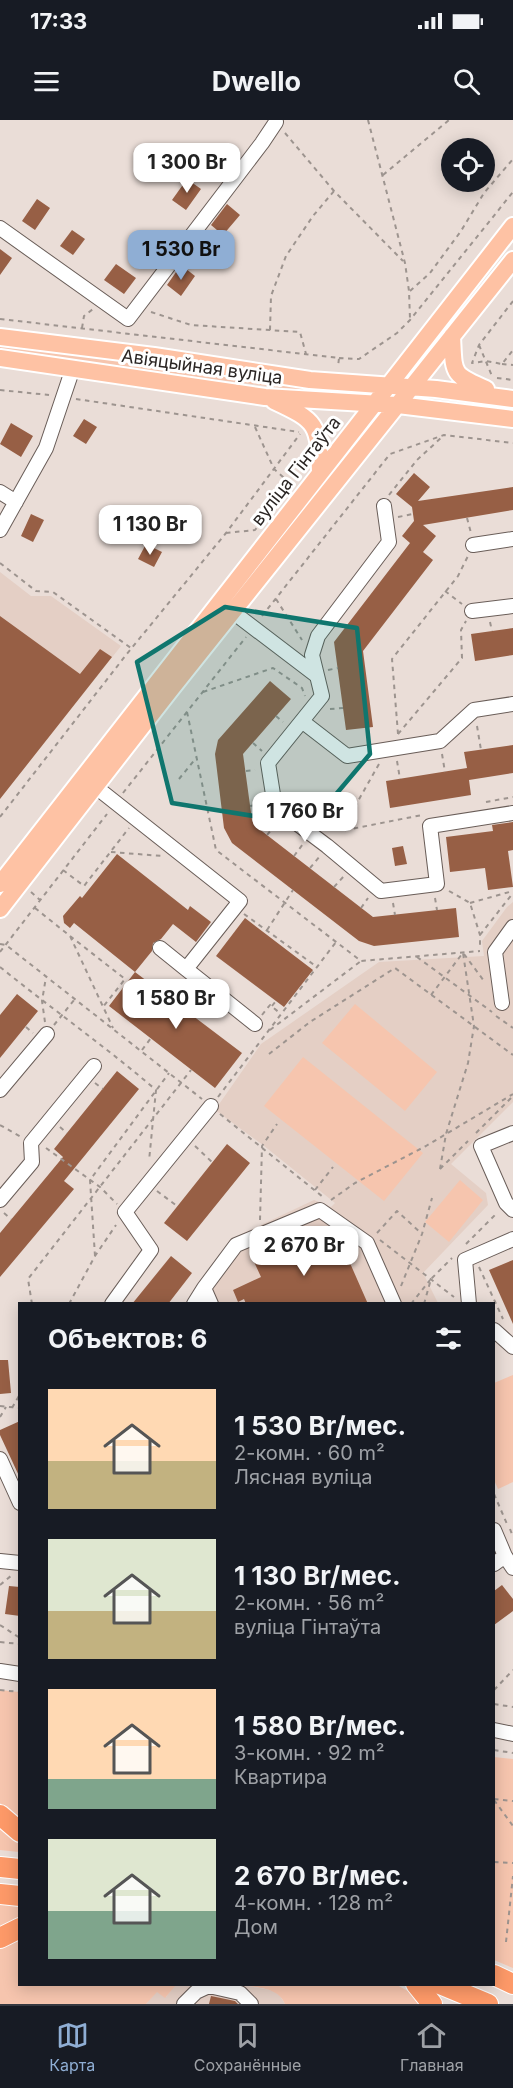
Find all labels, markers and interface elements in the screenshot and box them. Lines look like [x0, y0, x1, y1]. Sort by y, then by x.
text: 17:33 [30, 8, 87, 34]
icon: menu [30, 65, 63, 98]
text: Dwello [212, 65, 301, 98]
icon: search [450, 65, 483, 98]
map controls [441, 138, 495, 192]
button: locate [441, 138, 495, 192]
pin: 1 300 Br [125, 143, 249, 194]
text: 1 300 Br [147, 150, 227, 174]
pin: 1 530 Br [119, 230, 243, 281]
text: 1 530 Br [142, 237, 220, 261]
street label: Авіяцыйная вуліца [120, 345, 284, 388]
street label: вуліца Гінтаўта [247, 412, 345, 529]
pin: 1 130 Br [88, 505, 212, 556]
text: 1 130 Br [113, 512, 187, 536]
pin: 1 760 Br [243, 792, 367, 843]
text: 1 760 Br [266, 799, 344, 823]
pin: 1 580 Br [114, 979, 238, 1030]
text: 1 580 Br [137, 986, 215, 1010]
pin: 2 670 Br [242, 1226, 366, 1277]
text: 2 670 Br [263, 1233, 345, 1257]
icon: filters [432, 1322, 465, 1355]
text: Объектов: 6 [48, 1323, 207, 1354]
text: 1 530 Br/мес. [234, 1410, 406, 1441]
icon: home [96, 1413, 168, 1485]
text: 2-комн. · 60 m² [234, 1441, 385, 1465]
text: Лясная вуліца [234, 1465, 372, 1489]
text: 1 130 Br/мес. [234, 1560, 401, 1591]
icon: home [96, 1563, 168, 1635]
text: 2-комн. · 56 m² [234, 1591, 384, 1615]
text: вуліца Гінтаўта [234, 1615, 381, 1639]
text: 1 580 Br/мес. [234, 1710, 406, 1741]
icon: home [96, 1713, 168, 1785]
text: 3-комн. · 92 m² [234, 1741, 385, 1765]
text: Квартира [234, 1765, 327, 1789]
text: 2 670 Br/мес. [234, 1860, 410, 1891]
icon: home [96, 1863, 168, 1935]
text: 4-комн. · 128 m² [234, 1891, 393, 1915]
text: Дом [234, 1915, 278, 1939]
tab: Карта [49, 2019, 95, 2075]
tab: Сохранённые [194, 2019, 301, 2075]
tab: Главная [400, 2019, 464, 2075]

